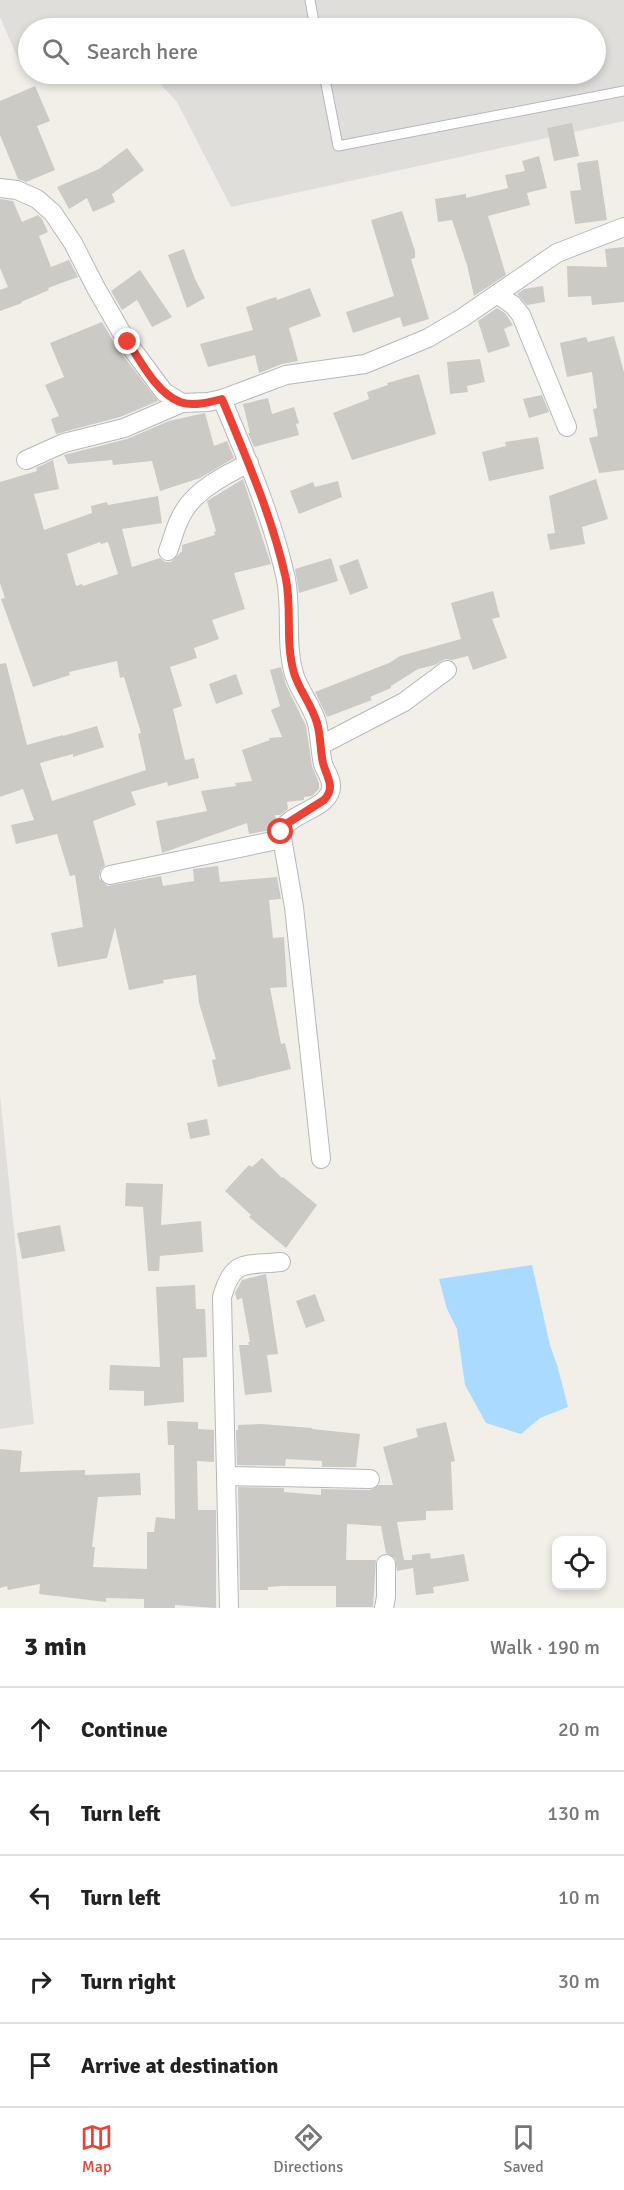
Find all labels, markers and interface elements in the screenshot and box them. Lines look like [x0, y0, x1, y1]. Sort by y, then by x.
search box [18, 18, 606, 84]
icon: search [39, 35, 72, 68]
text: Search here [87, 38, 198, 65]
route end [114, 328, 140, 354]
route start [267, 818, 293, 844]
map controls [552, 1536, 606, 1590]
button: locate [552, 1536, 606, 1590]
text: 3 min [24, 1631, 87, 1663]
text: Walk · 190 m [490, 1635, 600, 1660]
icon: ahead [24, 1713, 57, 1746]
text: Continue [81, 1716, 168, 1743]
text: 20 m [558, 1717, 600, 1742]
icon: left [24, 1797, 57, 1830]
text: Turn left [81, 1800, 161, 1827]
text: 130 m [547, 1801, 600, 1826]
icon: left [24, 1881, 57, 1914]
text: Turn left [81, 1884, 161, 1911]
text: 10 m [558, 1885, 600, 1910]
icon: right [24, 1965, 57, 1998]
text: Turn right [81, 1968, 176, 1995]
text: 30 m [558, 1969, 600, 1994]
icon: arrive [24, 2049, 57, 2082]
text: Arrive at destination [81, 2052, 278, 2079]
tab: Map [80, 2121, 113, 2177]
tab: Directions [273, 2121, 343, 2177]
tab: Saved [504, 2121, 544, 2177]

